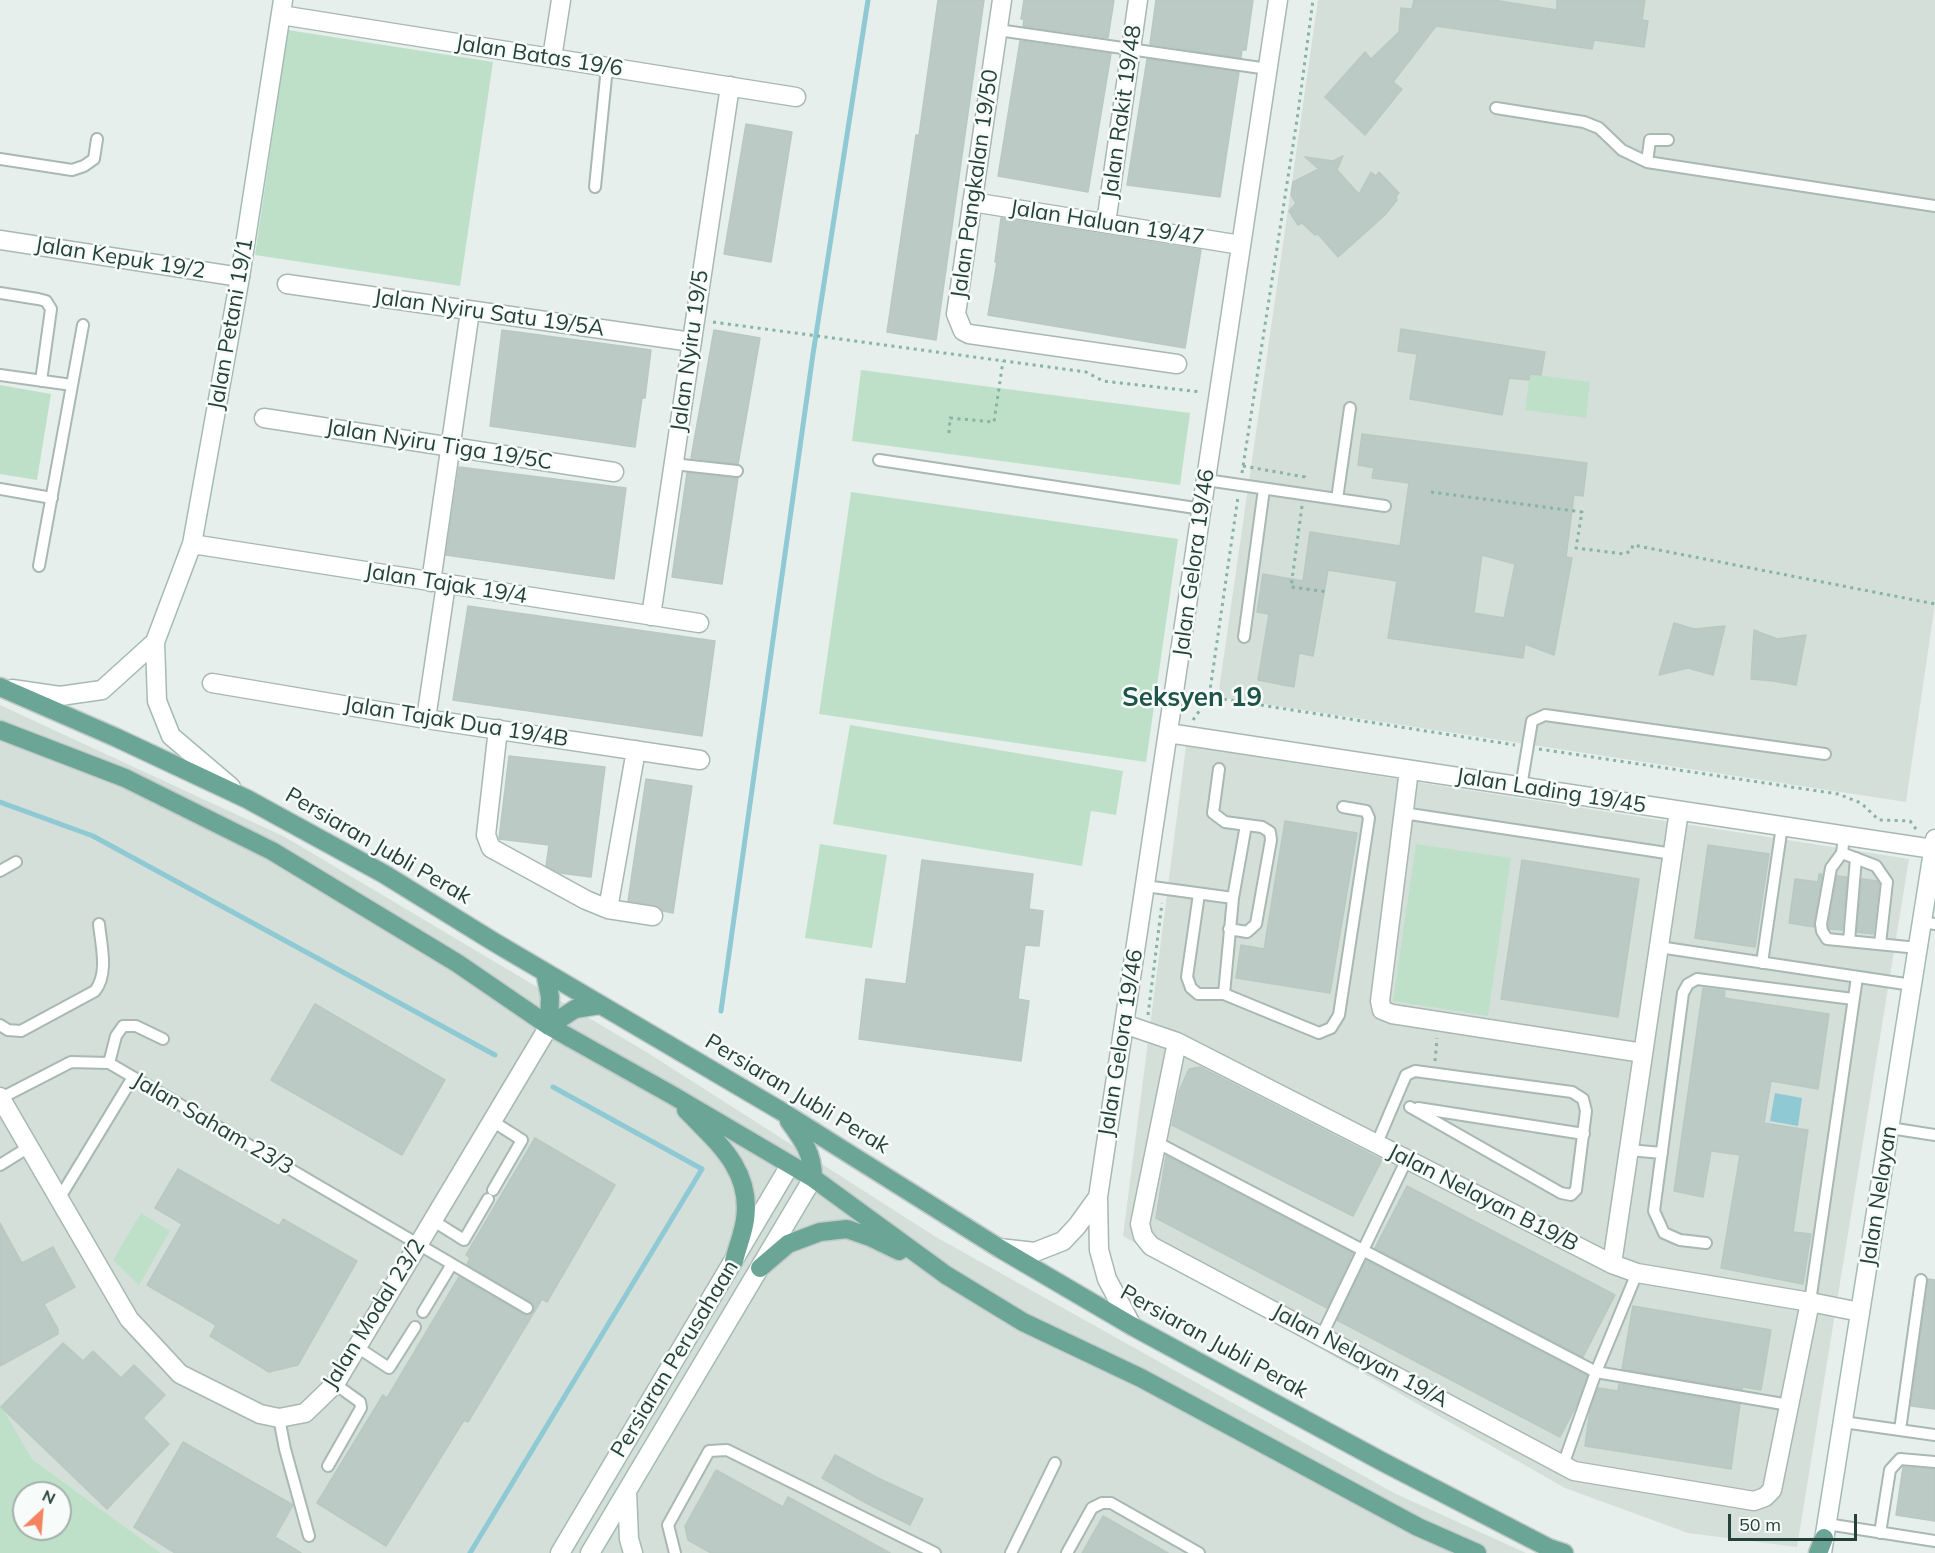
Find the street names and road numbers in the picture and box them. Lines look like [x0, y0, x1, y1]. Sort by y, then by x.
street label: Jalan Rakit 19/48 [1097, 24, 1147, 200]
street label: Jalan Batas 19/6 [453, 30, 625, 82]
street label: Jalan Pangkalan 19/50 [946, 68, 1004, 300]
street label: Jalan Haluan 19/47 [1008, 195, 1206, 251]
street label: Jalan Kepuk 19/2 [33, 232, 207, 284]
street label: Jalan Petani 19/1 [203, 236, 259, 412]
street label: Jalan Nyiru 19/5 [666, 268, 714, 434]
street label: Jalan Nyiru Satu 19/5A [372, 284, 606, 342]
street label: Jalan Nyiru Tiga 19/5C [324, 414, 554, 476]
street label: Jalan Gelora 19/46 [1168, 467, 1220, 659]
street label: Jalan Tajak 19/4 [363, 558, 529, 610]
street label: Jalan Tajak Dua 19/4B [342, 691, 570, 753]
street label: Jalan Lading 19/45 [1454, 763, 1648, 819]
street label: Persiaran Jubli Perak [280, 782, 476, 910]
street label: Jalan Gelora 19/46 [1093, 947, 1149, 1139]
street label: Persiaran Jubli Perak [700, 1029, 894, 1159]
street label: Jalan Saham 23/3 [128, 1067, 298, 1181]
street label: Jalan Nelayan [1855, 1124, 1903, 1268]
street label: Jalan Nelayan B19/B [1383, 1139, 1583, 1257]
street label: Jalan Modal 23/2 [317, 1234, 431, 1394]
street label: Persiaran Perusahaan [606, 1256, 744, 1462]
street label: Persiaran Jubli Perak [1116, 1279, 1312, 1405]
street label: Jalan Nelayan 19/A [1267, 1298, 1453, 1414]

